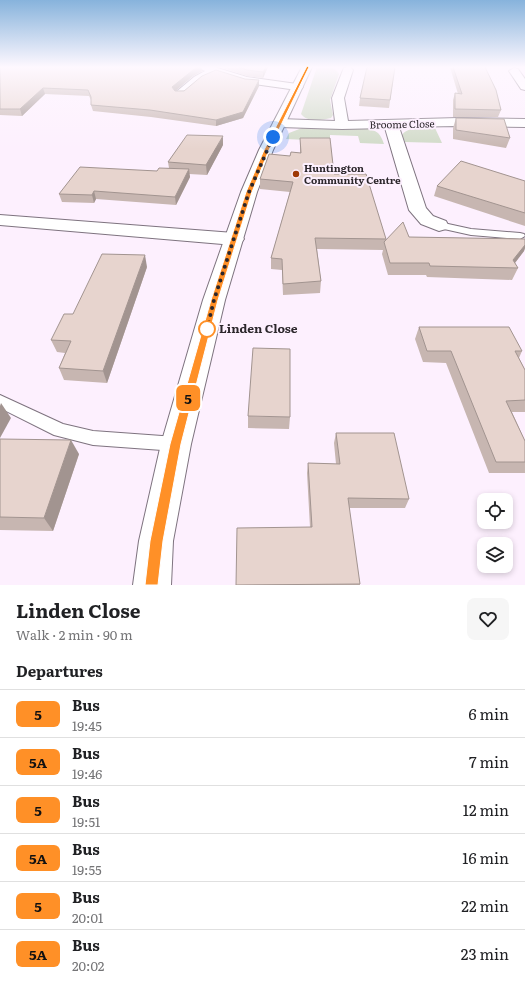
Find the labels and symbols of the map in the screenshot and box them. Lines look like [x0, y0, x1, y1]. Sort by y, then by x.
street label: Broome Close [369, 115, 435, 132]
your location [263, 127, 283, 147]
place label: Huntington Community Centre [304, 160, 401, 187]
marker: Huntington Community Centre [291, 169, 301, 179]
place label: Linden Close [219, 319, 298, 337]
marker: Linden Close [198, 320, 216, 338]
line badge: 5 [175, 385, 201, 411]

